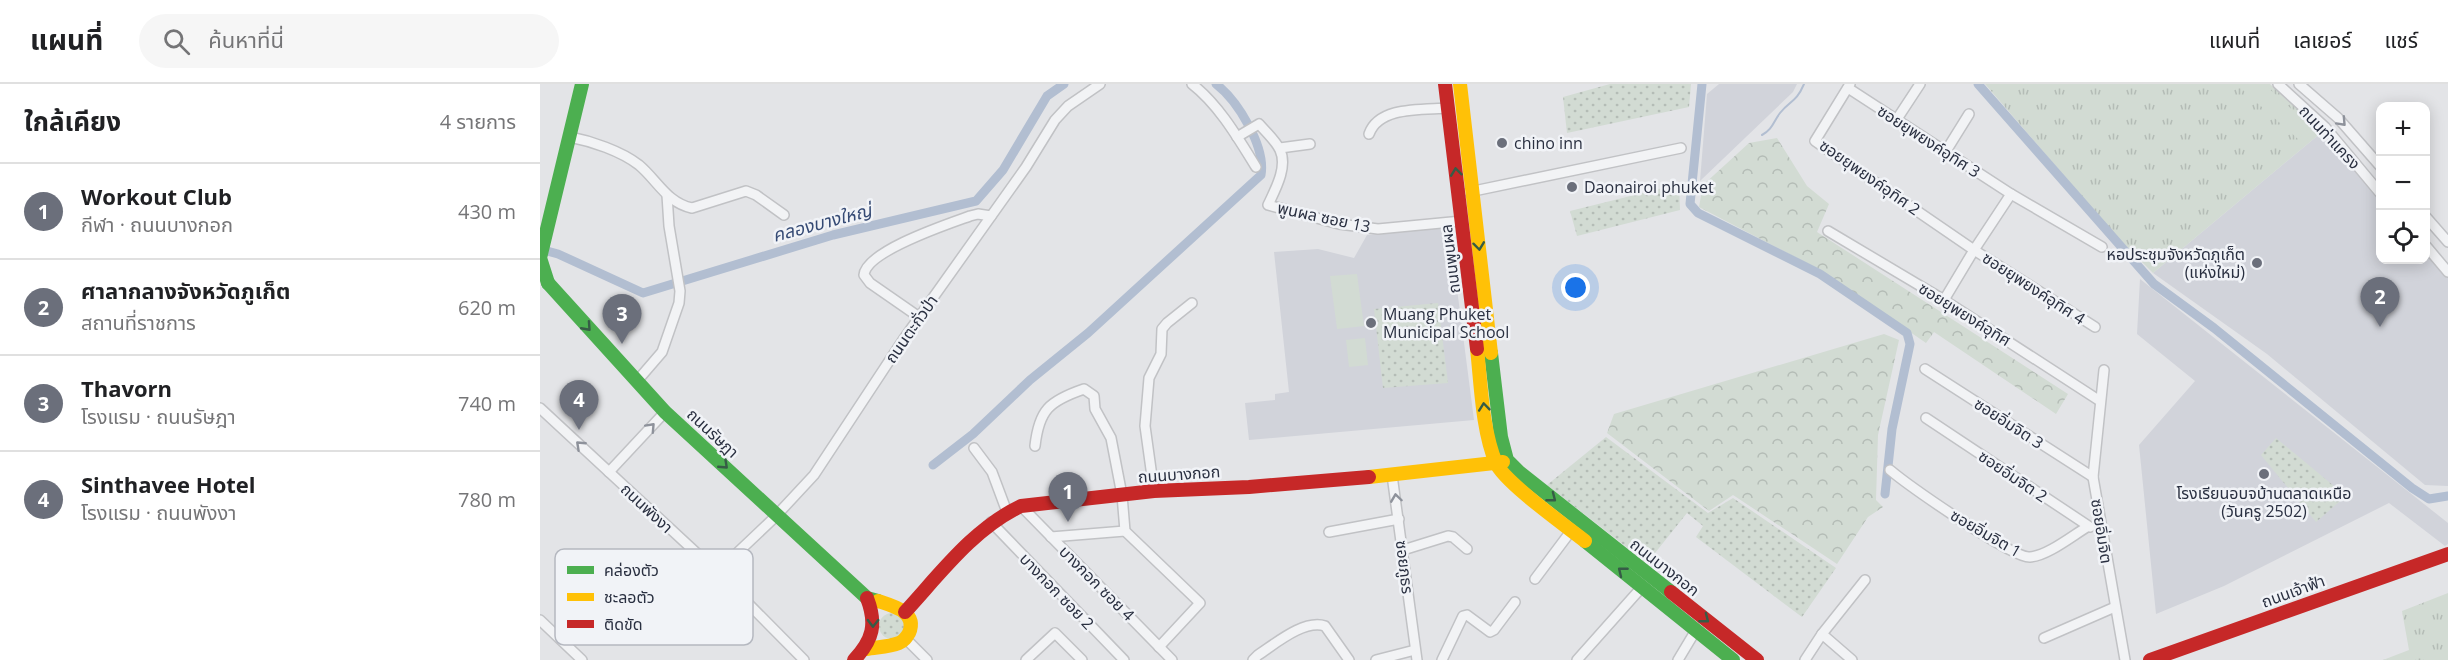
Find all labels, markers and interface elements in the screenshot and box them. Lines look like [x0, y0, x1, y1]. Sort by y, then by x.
search box [139, 14, 559, 68]
text: แผนที่ [30, 20, 103, 58]
text: ค้นหาที่นี่ [208, 24, 284, 54]
icon: search [160, 25, 193, 58]
text: แผนที่ [2209, 26, 2260, 54]
text: เลเยอร์ [2293, 26, 2352, 54]
text: แชร์ [2385, 26, 2418, 54]
street label: ซอยยุพยงค์อุทิศ 3 [1873, 100, 1985, 182]
street label: ถนนท่าแครง [2294, 100, 2366, 174]
map controls [2376, 102, 2430, 264]
button: + [2376, 102, 2430, 156]
text: ใกล้เคียง [24, 103, 121, 139]
text: 4 รายการ [440, 108, 516, 135]
one-way arrow [2335, 116, 2346, 126]
place label: chino inn [1514, 132, 1583, 154]
street label: ซอยยุพยงค์อุทิศ 2 [1815, 134, 1925, 220]
marker: chino inn [1495, 136, 1509, 150]
button: − [2376, 156, 2430, 210]
one-way arrow [1450, 167, 1463, 176]
place label: Daonairoi phuket [1584, 176, 1714, 198]
marker: Daonairoi phuket [1565, 180, 1579, 194]
text: Workout Club [81, 181, 232, 211]
street label: พูนผล ซอย 13 [1275, 196, 1373, 238]
water label: คลองบางใหญ่ [770, 197, 877, 247]
text: 1 [38, 198, 49, 225]
text: 430 m [458, 198, 516, 225]
button: locate [2376, 210, 2430, 264]
text: กีฬา · ถนนบางกอก [81, 211, 233, 238]
street label: ถนนพูนผล [1435, 223, 1465, 295]
one-way arrow [1472, 242, 1485, 251]
place label: หอประชุมจังหวัดภูเก็ต (แห่งใหม่) [2107, 243, 2245, 283]
street label: ซอยยุพยงค์อุทิศ 4 [1978, 247, 2090, 329]
marker: หอประชุมจังหวัดภูเก็ต (แห่งใหม่) [2250, 256, 2264, 270]
your location [1561, 273, 1590, 302]
text: ศาลากลางจังหวัดภูเก็ต [81, 275, 290, 305]
street label: ซอยยุพยงค์อุทิศ [1915, 277, 2015, 351]
pin: 2 [2360, 278, 2400, 327]
street label: ถนนตะกั่วป่า [879, 291, 943, 367]
text: 2 [38, 294, 49, 321]
text: 620 m [458, 294, 516, 321]
pin: 3 [602, 294, 641, 344]
place label: Muang Phuket Municipal School [1383, 303, 1509, 343]
text: สถานที่ราชการ [81, 309, 196, 336]
marker: Muang Phuket Municipal School [1364, 316, 1378, 330]
one-way arrow [580, 320, 591, 330]
text: Thavorn [81, 373, 172, 403]
pin: 4 [560, 380, 598, 430]
text: 3 [38, 390, 49, 417]
text: 740 m [458, 390, 516, 417]
street label: ซอยอิ่มจิต 3 [1970, 392, 2048, 454]
text: โรงแรม · ถนนรัษฎา [81, 403, 236, 430]
street label: ถนนรัษฎา [682, 403, 744, 463]
one-way arrow [1478, 403, 1491, 412]
one-way arrow [644, 423, 655, 434]
one-way arrow [576, 441, 587, 452]
street label: ซอยอิ่มจิต 2 [1974, 445, 2052, 507]
one-way arrow [717, 458, 727, 469]
street label: ถนนบางกอก [1137, 460, 1221, 488]
marker: โรงเรียนอบจบ้านตลาดเหนือ (วันครู 2502) [2257, 467, 2271, 481]
text: Sinthavee Hotel [81, 469, 256, 499]
pin: 1 [1048, 472, 1088, 522]
street label: ถนนพังงา [616, 478, 678, 538]
place label: โรงเรียนอบจบ้านตลาดเหนือ (วันครู 2502) [2177, 482, 2351, 522]
text: 4 [38, 486, 49, 513]
text: 780 m [458, 486, 516, 513]
one-way arrow [1545, 491, 1556, 502]
one-way arrow [1390, 493, 1402, 502]
street label: ซอยอิ่มจิต [2086, 497, 2118, 565]
text: โรงแรม · ถนนพังงา [81, 499, 236, 526]
street label: ซอยอิ่มจิต 1 [1946, 504, 2026, 562]
street label: ถนนบางกอก [1626, 533, 1704, 601]
street label: ซอยภูธร [1391, 539, 1419, 595]
street label: บางกอก ซอย 4 [1055, 541, 1139, 625]
street label: บางกอก ซอย 2 [1015, 548, 1099, 634]
legend [555, 549, 753, 645]
text: คล่องตัว [604, 559, 659, 581]
one-way arrow [1618, 568, 1629, 579]
street label: ถนนเจ้าฟ้า [2258, 569, 2328, 613]
text: ชะลอตัว [604, 586, 655, 608]
one-way arrow [1698, 612, 1709, 623]
text: ติดขัด [604, 613, 643, 635]
one-way arrow [867, 619, 879, 628]

